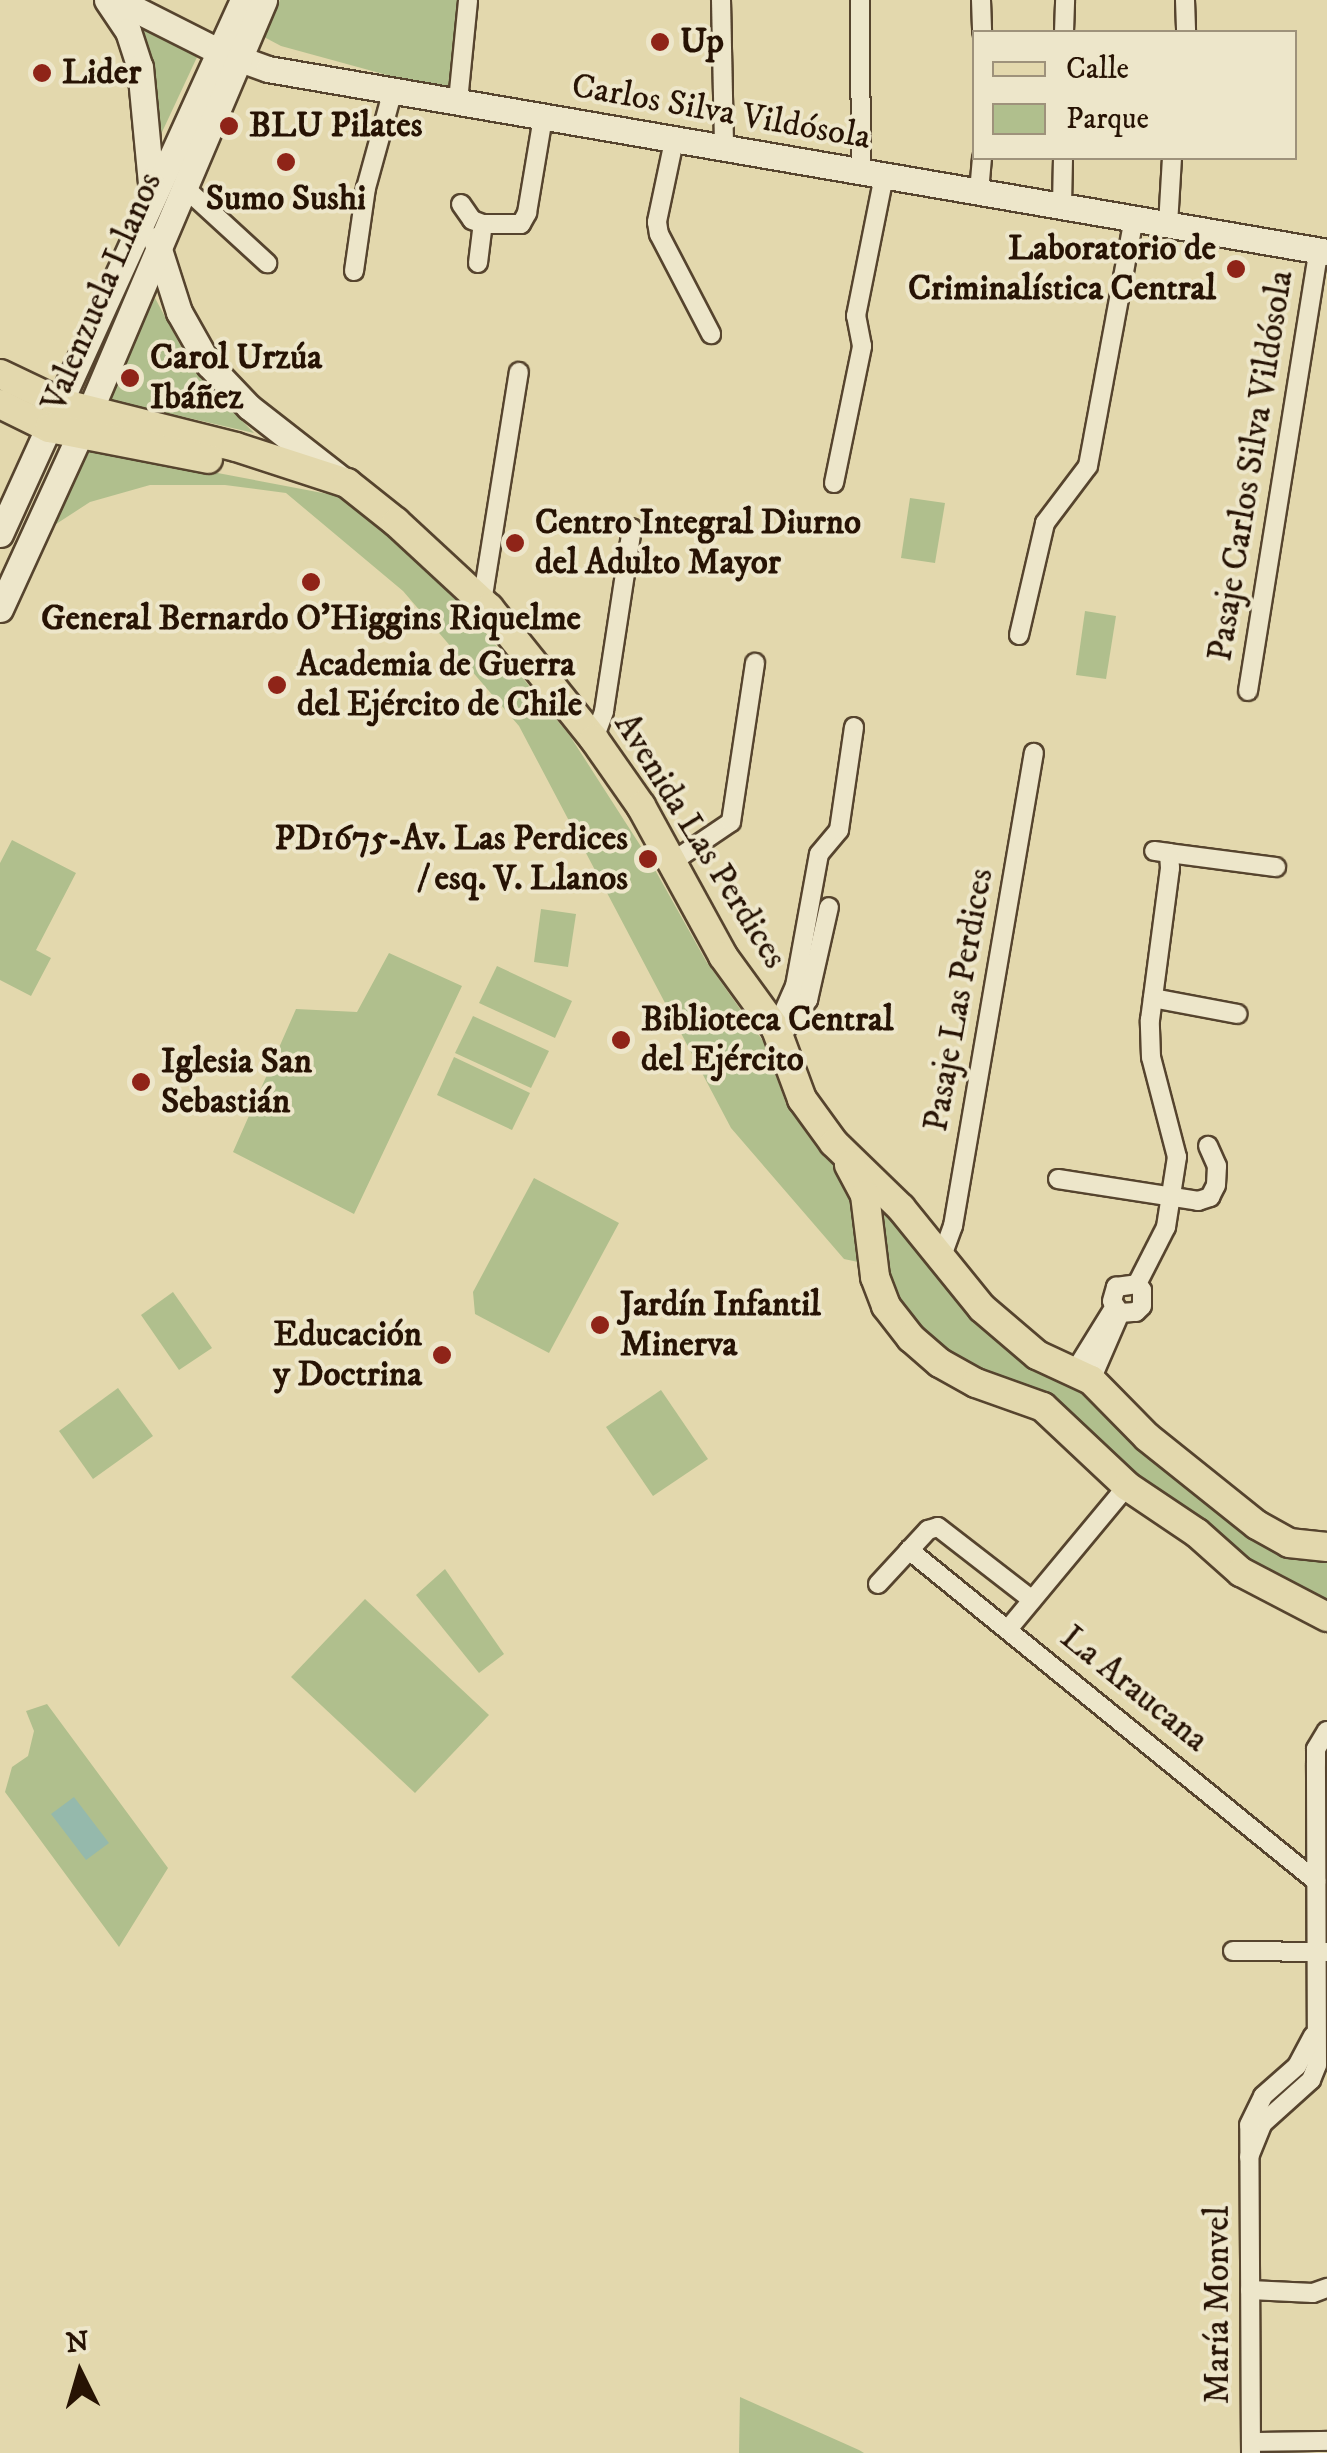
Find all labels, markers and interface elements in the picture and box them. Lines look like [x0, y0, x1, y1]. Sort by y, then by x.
place label: Up [680, 21, 724, 63]
legend [972, 30, 1297, 160]
marker: Up [649, 31, 671, 53]
text: Calle [1066, 51, 1129, 88]
place label: Lider [62, 52, 141, 94]
marker: Lider [31, 62, 53, 84]
street label: Carlos Silva Vildósola [568, 65, 874, 159]
text: Parque [1066, 101, 1149, 138]
place label: BLU Pilates [249, 105, 422, 147]
marker: BLU Pilates [218, 115, 240, 137]
marker: Sumo Sushi [275, 151, 297, 173]
street label: Valenzuela Llanos [33, 166, 171, 418]
place label: Sumo Sushi [206, 178, 366, 220]
place label: Laboratorio de Criminalística Central [908, 228, 1216, 310]
marker: Laboratorio de Criminalística Central [1225, 258, 1247, 280]
street label: Pasaje Carlos Silva Vildósola [1199, 268, 1303, 664]
place label: Carol Urzúa Ibáñez [150, 337, 322, 419]
marker: Carol Urzúa Ibáñez [119, 367, 141, 389]
place label: Centro Integral Diurno del Adulto Mayor [535, 502, 861, 584]
marker: Centro Integral Diurno del Adulto Mayor [504, 532, 526, 554]
marker: General Bernardo O’Higgins Riquelme [300, 571, 322, 593]
place label: General Bernardo O’Higgins Riquelme [41, 598, 581, 640]
place label: Academia de Guerra del Ejército de Chile [297, 644, 582, 726]
marker: Academia de Guerra del Ejército de Chile [266, 674, 288, 696]
street label: Avenida Las Perdices [605, 706, 795, 976]
place label: PD1675-Av. Las Perdices / esq. V. Llanos [275, 818, 628, 900]
marker: PD1675-Av. Las Perdices / esq. V. Llanos [637, 848, 659, 870]
street label: Pasaje Las Perdices [915, 865, 1003, 1135]
place label: Biblioteca Central del Ejército [641, 999, 893, 1081]
marker: Biblioteca Central del Ejército [610, 1029, 632, 1051]
place label: Iglesia San Sebastián [161, 1041, 312, 1123]
marker: Iglesia San Sebastián [130, 1071, 152, 1093]
place label: Jardín Infantil Minerva [620, 1284, 821, 1366]
place label: Educación y Doctrina [273, 1314, 422, 1396]
marker: Jardín Infantil Minerva [589, 1314, 611, 1336]
marker: Educación y Doctrina [431, 1344, 453, 1366]
street label: La Araucana [1052, 1617, 1216, 1761]
street label: María Monvel [1197, 2206, 1239, 2404]
north arrow [30, 2323, 130, 2423]
text: N [64, 2324, 90, 2361]

